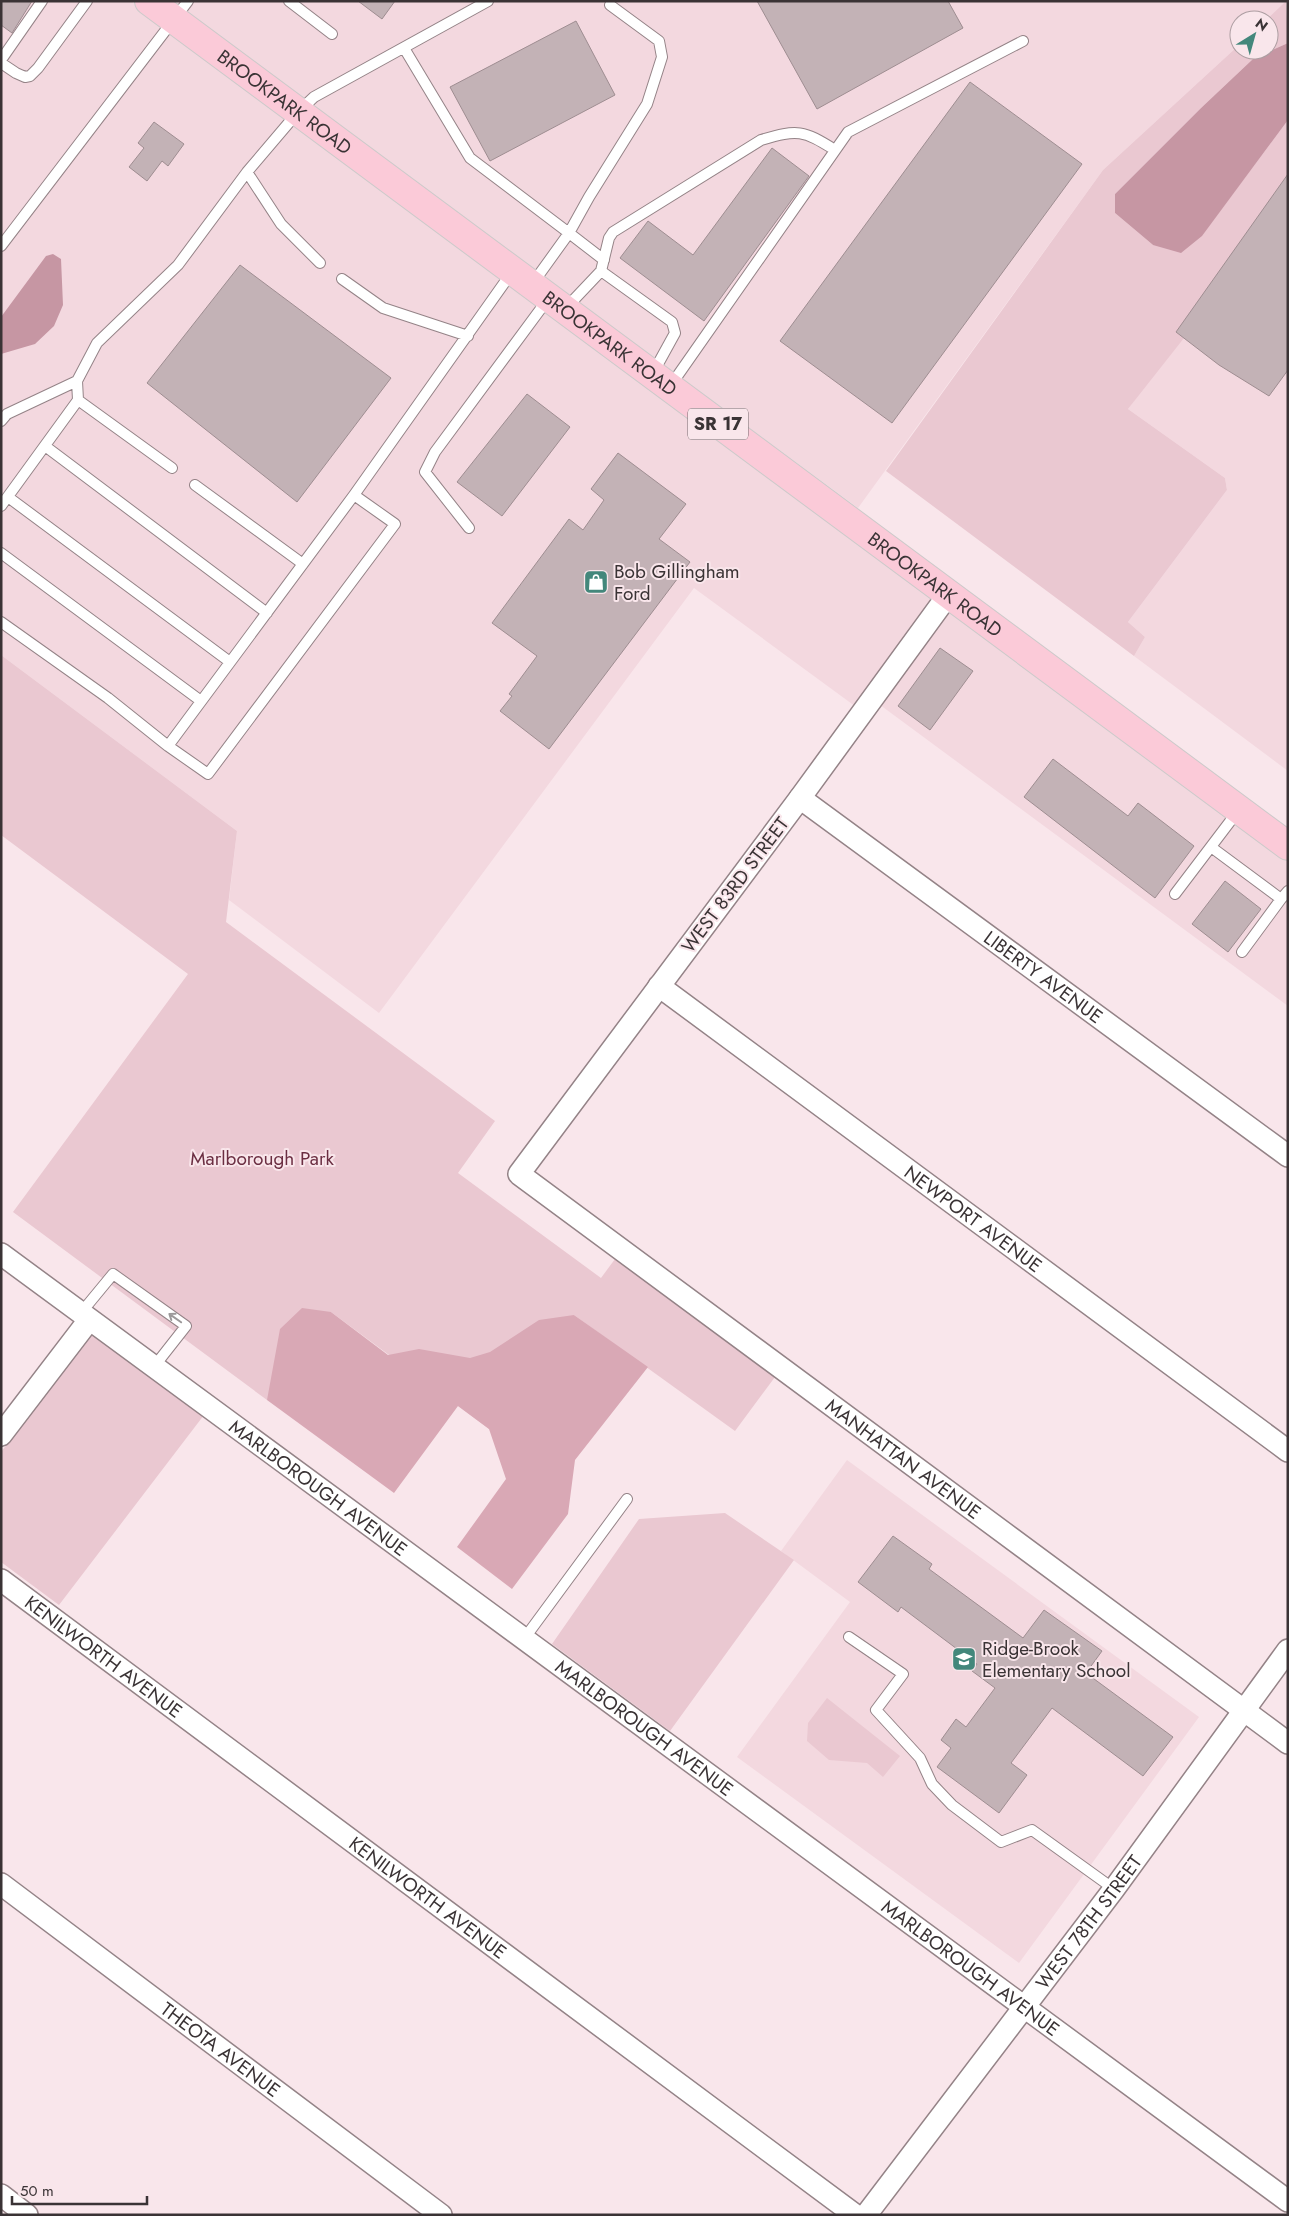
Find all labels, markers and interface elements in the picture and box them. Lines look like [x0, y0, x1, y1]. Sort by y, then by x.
north arrow [1229, 10, 1279, 60]
text: N [1251, 13, 1272, 36]
street label: BROOKPARK ROAD [212, 43, 358, 161]
street label: BROOKPARK ROAD [537, 284, 683, 402]
road number: SR 17 [688, 408, 748, 439]
street label: BROOKPARK ROAD [862, 525, 1008, 643]
place label: Bob Gillingham Ford [614, 558, 740, 607]
shop icon: Bob Gillingham Ford [583, 569, 609, 595]
street label: WEST 83RD STREET [675, 811, 795, 959]
street label: LIBERTY AVENUE [978, 924, 1109, 1029]
park label: Marlborough Park [190, 1145, 334, 1172]
street label: NEWPORT AVENUE [899, 1158, 1048, 1278]
one-way arrow [168, 1313, 182, 1323]
street label: MANHATTAN AVENUE [820, 1392, 987, 1525]
street label: MARLBOROUGH AVENUE [224, 1413, 413, 1562]
street label: KENILWORTH AVENUE [19, 1589, 188, 1724]
place label: Ridge-Brook Elementary School [982, 1635, 1131, 1684]
school or university icon: Ridge-Brook Elementary School [951, 1646, 977, 1672]
street label: MARLBOROUGH AVENUE [550, 1653, 739, 1802]
street label: KENILWORTH AVENUE [344, 1830, 512, 1965]
street label: WEST 78TH STREET [1029, 1849, 1148, 1995]
street label: MARLBOROUGH AVENUE [876, 1893, 1065, 2042]
street label: THEOTA AVENUE [155, 1995, 286, 2103]
scale bar [12, 2174, 148, 2206]
text: 50 m [20, 2180, 54, 2202]

